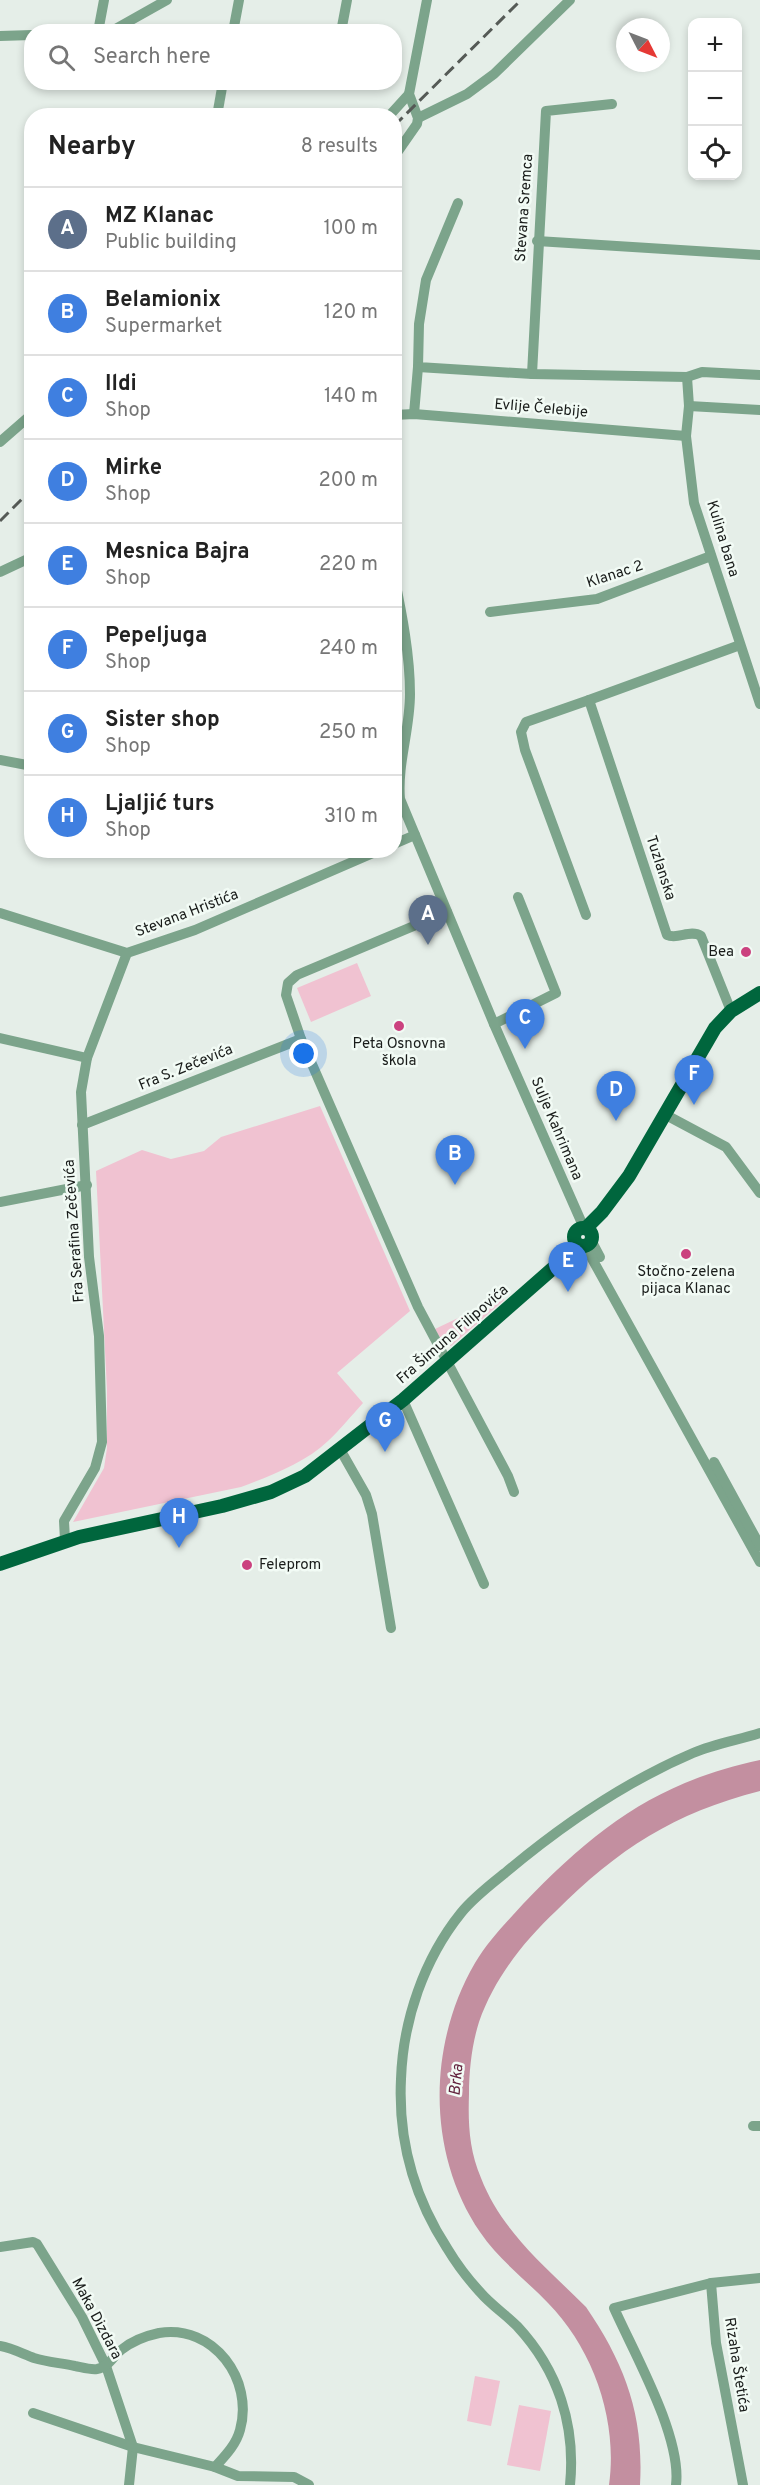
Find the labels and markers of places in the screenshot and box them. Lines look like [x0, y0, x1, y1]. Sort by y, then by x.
pin: A [408, 896, 448, 945]
place label: Bea [708, 943, 734, 962]
marker: Bea [739, 945, 753, 959]
pin: C [506, 1000, 544, 1049]
marker: Peta Osnovna škola [392, 1019, 406, 1033]
place label: Peta Osnovna škola [352, 1035, 446, 1071]
pin: F [674, 1056, 714, 1105]
pin: D [596, 1072, 636, 1121]
pin: B [436, 1136, 474, 1185]
pin: E [548, 1242, 588, 1292]
marker: Stočno-zelena pijaca Klanac [679, 1247, 693, 1261]
place label: Stočno-zelena pijaca Klanac [637, 1263, 735, 1299]
pin: G [366, 1402, 404, 1452]
pin: H [160, 1498, 198, 1548]
place label: Feleprom [259, 1556, 321, 1575]
marker: Feleprom [240, 1558, 254, 1572]

